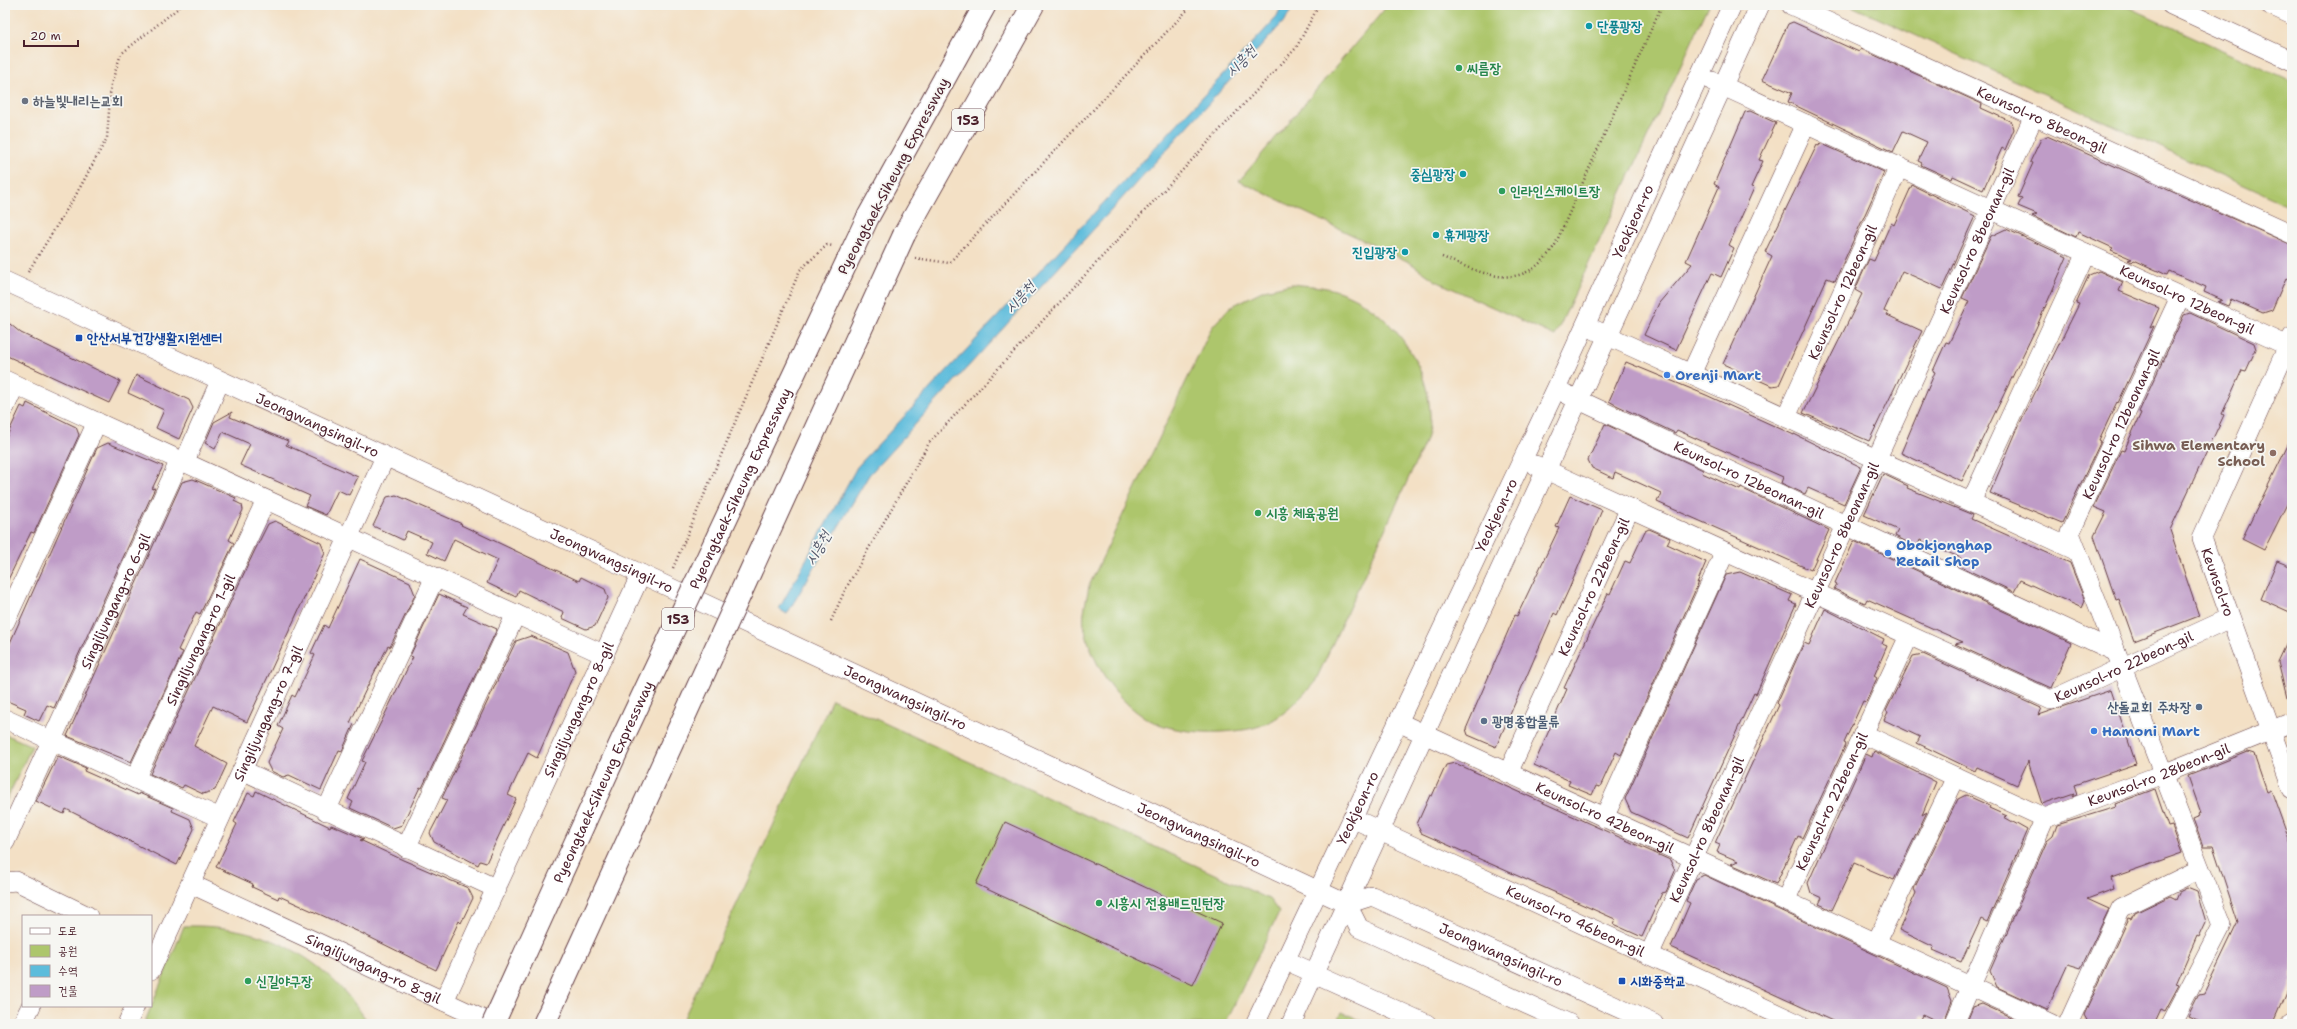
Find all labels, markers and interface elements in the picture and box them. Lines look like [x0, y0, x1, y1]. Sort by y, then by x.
place label: 단풍광장 [1597, 17, 1643, 35]
marker: 단풍광장 [1584, 21, 1594, 31]
scale bar [24, 22, 78, 48]
text: 20 m [30, 28, 61, 44]
water label: 시흥천 [1221, 40, 1262, 81]
place label: 씨름장 [1466, 59, 1502, 77]
marker: 씨름장 [1454, 63, 1464, 73]
street label: Pyeongtaek-Siheung Expressway [833, 74, 953, 278]
street label: Keunsol-ro 8beon-gil [1974, 82, 2111, 158]
place label: 하늘빛내리는교회 [33, 92, 123, 110]
marker: 하늘빛내리는교회 [20, 96, 30, 106]
road number: 153 [952, 109, 984, 131]
street label: Keunsol-ro 8beonan-gil [1936, 164, 2018, 317]
place label: 중심광장 [1410, 165, 1456, 183]
marker: 중심광장 [1458, 169, 1468, 179]
place label: 인라인스케이트장 [1510, 182, 1601, 200]
street label: Yeokjeon-ro [1608, 182, 1657, 261]
marker: 인라인스케이트장 [1497, 186, 1507, 196]
street label: Keunsol-ro 12beon-gil [1804, 221, 1881, 363]
place label: 휴게광장 [1444, 226, 1490, 244]
marker: 휴게광장 [1431, 230, 1441, 240]
place label: 진입광장 [1352, 243, 1398, 261]
marker: 진입광장 [1400, 247, 1410, 257]
street label: Keunsol-ro 12beon-gil [2117, 261, 2258, 339]
water label: 시흥천 [1000, 275, 1041, 317]
place label: 안산서부건강생활지원센터 [87, 329, 222, 347]
marker: 안산서부건강생활지원센터 [74, 333, 84, 343]
street label: Keunsol-ro 12beonan-gil [2078, 345, 2164, 502]
place label: Orenji Mart [1675, 366, 1761, 384]
marker: Orenji Mart [1662, 370, 1672, 380]
street label: Pyeongtaek-Siheung Expressway [685, 385, 795, 592]
street label: Jeongwangsingil-ro [253, 389, 382, 461]
place label: Sihwa Elementary School [2132, 436, 2265, 470]
street label: Keunsol-ro 12beonan-gil [1671, 437, 1828, 523]
marker: Sihwa Elementary School [2268, 448, 2278, 458]
street label: Keunsol-ro 8beonan-gil [1800, 458, 1883, 611]
street label: Yeokjeon-ro [1471, 476, 1521, 555]
place label: 시흥 체육공원 [1266, 504, 1338, 522]
marker: 시흥 체육공원 [1253, 508, 1263, 518]
street label: Keunsol-ro 22beon-gil [1554, 514, 1634, 659]
street label: Jeongwangsingil-ro [547, 524, 676, 597]
water label: 시흥천 [800, 526, 836, 569]
street label: Singiljungang-ro 6-gil [76, 530, 155, 672]
place label: Obokjonghap Retail Shop [1896, 536, 1992, 570]
street label: Keunsol-ro [2197, 545, 2238, 619]
marker: Obokjonghap Retail Shop [1883, 548, 1893, 558]
street label: Singiljungang-ro 1-gil [162, 570, 239, 708]
road number: 153 [662, 608, 694, 630]
street label: Keunsol-ro 22beon-gil [2051, 627, 2197, 706]
street label: Singiljungang-ro 8-gil [539, 638, 618, 780]
street label: Singiljungang-ro 7-gil [229, 642, 307, 784]
street label: Jeongwangsingil-ro [841, 661, 970, 734]
street label: Pyeongtaek-Siheung Expressway [549, 678, 657, 886]
place label: 산돌교회 주차장 [2107, 698, 2192, 716]
marker: 산돌교회 주차장 [2194, 702, 2204, 712]
place label: 광명종합물류 [1492, 712, 1560, 730]
marker: 광명종합물류 [1479, 716, 1489, 726]
place label: Hamoni Mart [2102, 722, 2200, 740]
marker: Hamoni Mart [2089, 726, 2099, 736]
street label: Keunsol-ro 22beon-gil [1792, 729, 1872, 873]
street label: Keunsol-ro 28beon-gil [2085, 739, 2233, 810]
street label: Keunsol-ro 8beonan-gil [1665, 753, 1748, 906]
street label: Yeokjeon-ro [1332, 768, 1382, 848]
street label: Keunsol-ro 42beon-gil [1533, 778, 1678, 858]
street label: Jeongwangsingil-ro [1134, 798, 1263, 871]
street label: Keunsol-ro 46beon-gil [1503, 881, 1649, 961]
place label: 시흥시 전용배드민턴장 [1107, 894, 1225, 912]
marker: 시흥시 전용배드민턴장 [1094, 898, 1104, 908]
legend [22, 915, 152, 1007]
street label: Jeongwangsingil-ro [1436, 919, 1566, 990]
text: 도로 [58, 923, 77, 939]
street label: Singiljungang-ro 8-gil [303, 929, 445, 1008]
text: 공원 [58, 943, 77, 959]
text: 수역 [58, 963, 78, 979]
place label: 신길야구장 [256, 972, 313, 990]
place label: 시화중학교 [1630, 972, 1686, 990]
marker: 신길야구장 [243, 976, 253, 986]
marker: 시화중학교 [1617, 976, 1627, 986]
text: 건물 [58, 983, 78, 999]

